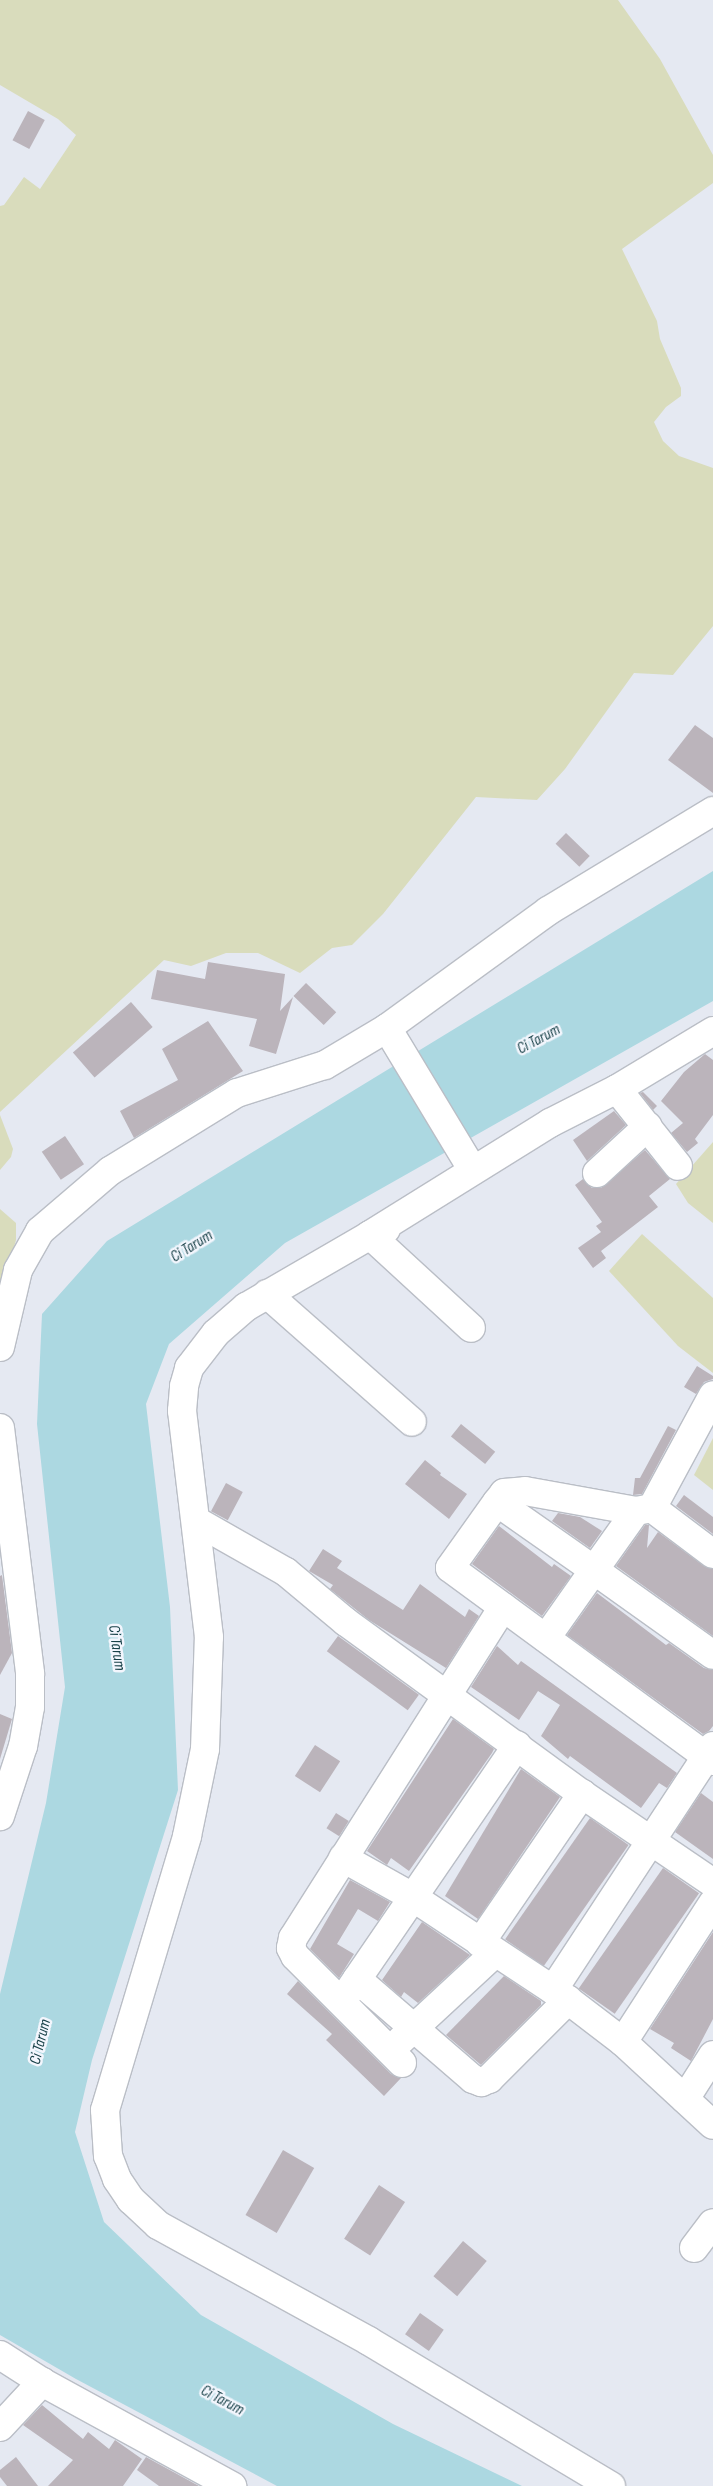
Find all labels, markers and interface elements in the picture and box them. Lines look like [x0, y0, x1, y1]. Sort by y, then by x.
water label: Ci Tarum [514, 1021, 564, 1059]
water label: Ci Tarum [167, 1227, 217, 1267]
water label: Ci Tarum [103, 1624, 129, 1672]
water label: Ci Tarum [26, 2017, 56, 2067]
water label: Ci Tarum [197, 2382, 247, 2420]

